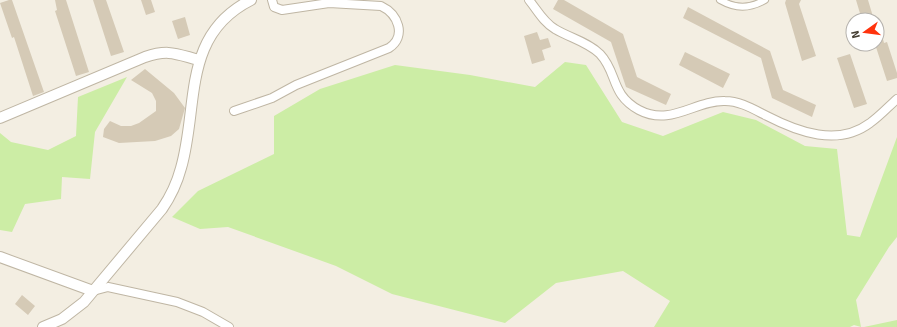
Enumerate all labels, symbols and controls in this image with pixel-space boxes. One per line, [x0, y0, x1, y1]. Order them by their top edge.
north arrow [845, 12, 885, 52]
text: N [849, 29, 863, 40]

